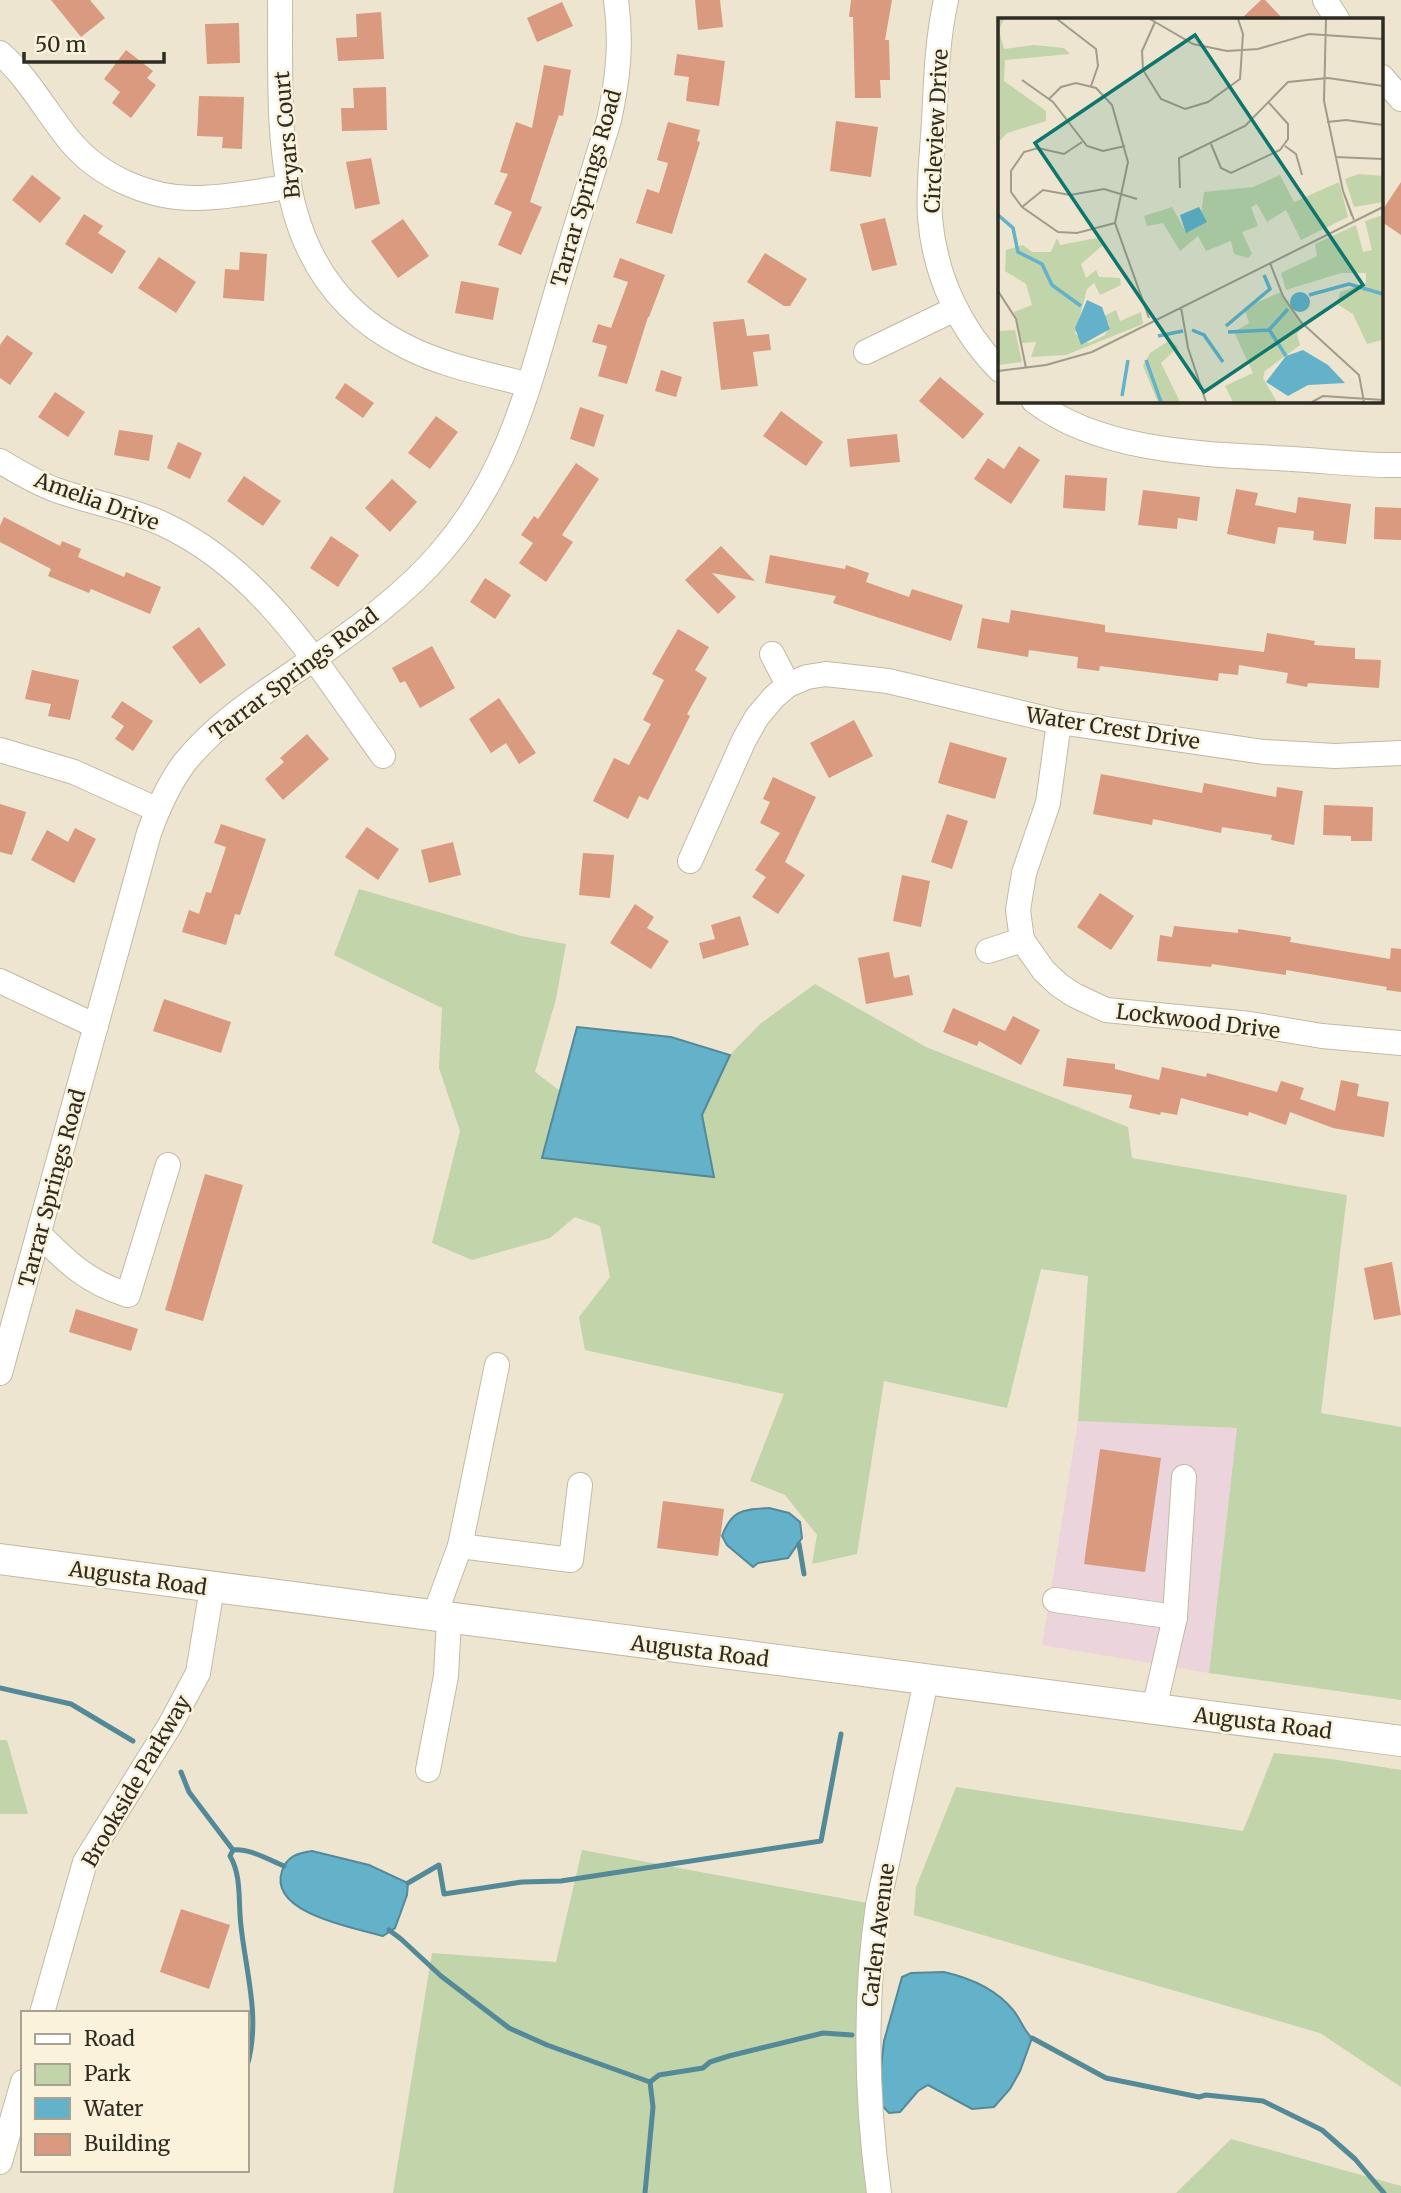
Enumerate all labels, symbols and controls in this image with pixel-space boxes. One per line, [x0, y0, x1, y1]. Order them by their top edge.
inset map [998, 18, 1384, 402]
scale bar [24, 21, 164, 65]
text: 50 m [35, 31, 86, 58]
street label: Circleview Drive [918, 48, 954, 214]
street label: Bryars Court [268, 70, 306, 200]
street label: Tarrar Springs Road [545, 86, 627, 290]
street label: Amelia Drive [30, 466, 163, 536]
street label: Tarrar Springs Road [204, 602, 384, 746]
street label: Water Crest Drive [1023, 701, 1202, 755]
street label: Lockwood Drive [1114, 998, 1282, 1044]
street label: Tarrar Springs Road [13, 1086, 92, 1290]
street label: Augusta Road [66, 1555, 209, 1601]
street label: Augusta Road [628, 1629, 771, 1673]
street label: Brookside Parkway [76, 1690, 197, 1872]
street label: Augusta Road [1191, 1701, 1334, 1745]
street label: Carlen Avenue [856, 1862, 900, 2008]
legend [21, 2011, 248, 2172]
text: Road [84, 2025, 135, 2052]
text: Park [84, 2060, 131, 2087]
text: Water [83, 2095, 143, 2122]
text: Building [84, 2130, 171, 2157]

